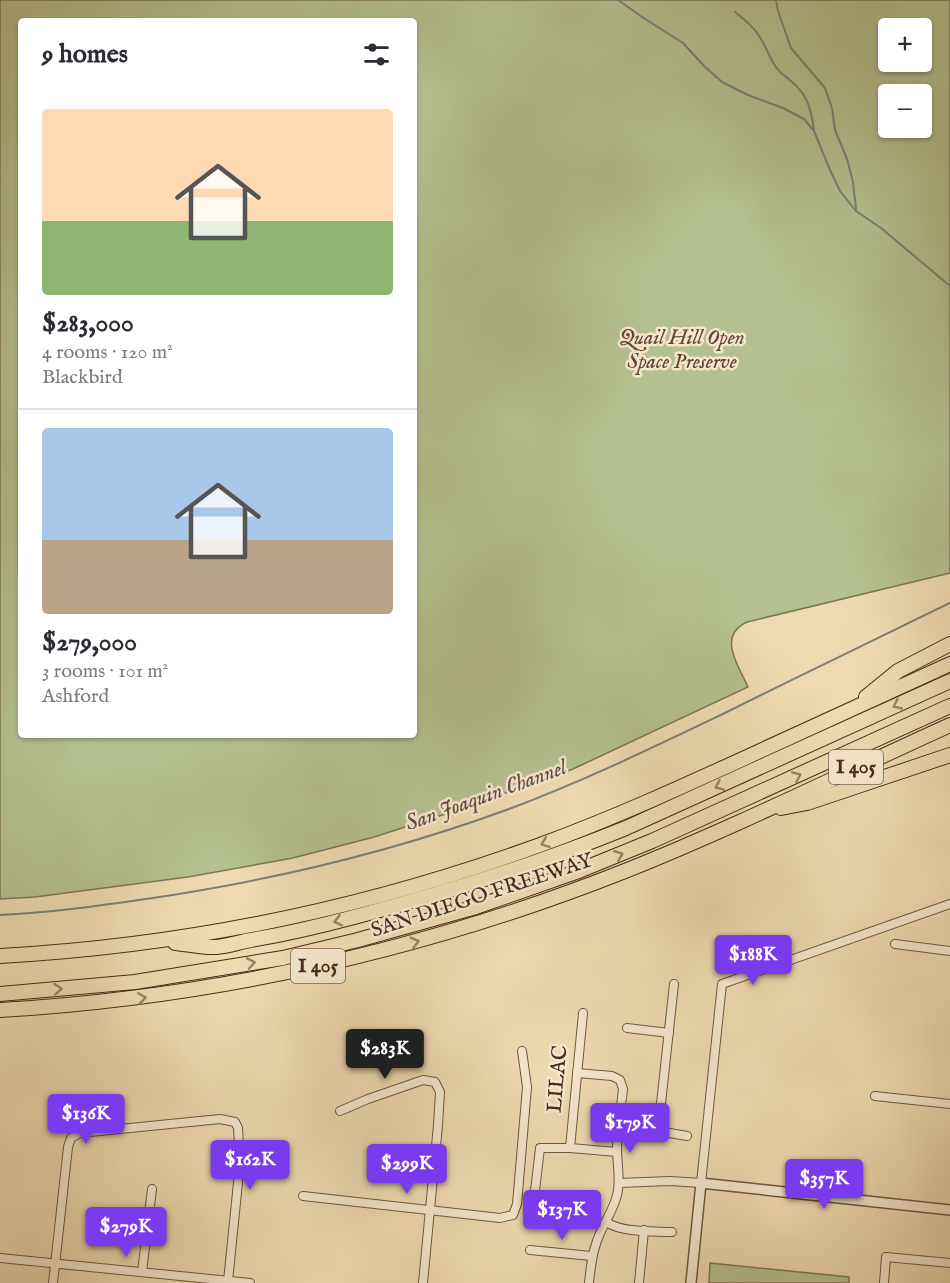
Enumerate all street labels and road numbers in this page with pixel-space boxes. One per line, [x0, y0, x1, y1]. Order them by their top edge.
road number: I 405 [829, 750, 883, 784]
street label: SAN DIEGO FREEWAY [368, 847, 598, 945]
road number: I 405 [291, 949, 345, 983]
street label: LILAC [542, 1044, 574, 1114]

